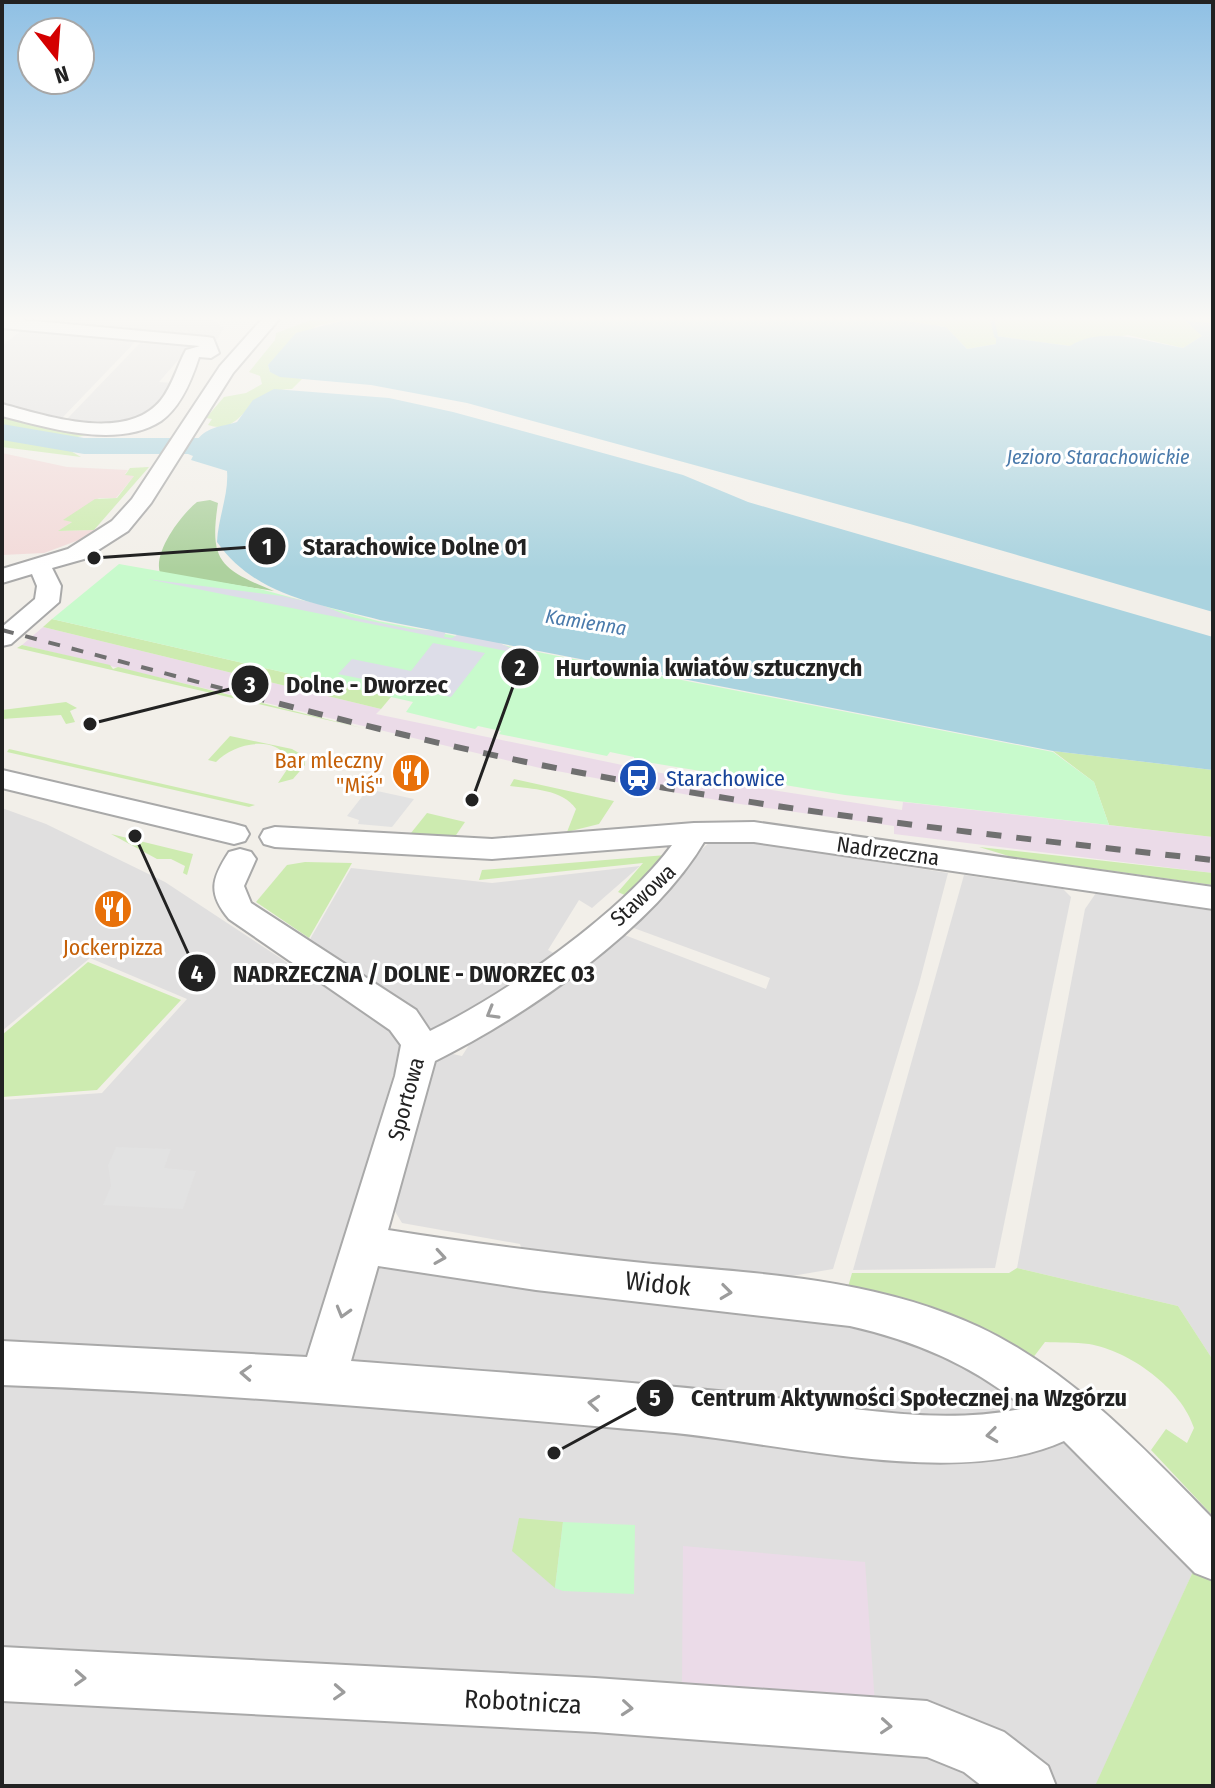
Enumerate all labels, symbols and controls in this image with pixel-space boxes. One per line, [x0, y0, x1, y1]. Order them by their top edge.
north arrow [16, 16, 96, 96]
text: N [51, 60, 72, 89]
water label: Jezioro Starachowickie [1005, 445, 1190, 469]
callout: Starachowice Dolne 01 [247, 522, 543, 570]
text: 1 [262, 533, 272, 561]
text: Starachowice Dolne 01 [303, 533, 527, 561]
water label: Kamienna [544, 604, 628, 640]
callout: Hurtownia kwiatów sztucznych [500, 643, 878, 691]
text: 2 [513, 654, 526, 682]
text: Hurtownia kwiatów sztucznych [556, 654, 862, 682]
callout: Dolne - Dworzec [230, 660, 464, 708]
text: 3 [243, 671, 256, 699]
text: Dolne - Dworzec [286, 671, 449, 699]
place label: Bar mleczny "Miś" [274, 747, 383, 799]
restaurant icon: Bar mleczny "Miś" [390, 752, 432, 794]
station icon: Starachowice [617, 757, 659, 799]
place label: Starachowice [666, 765, 785, 792]
street label: Nadrzeczna [835, 830, 941, 872]
street label: Stawowa [605, 858, 681, 932]
restaurant icon: Jockerpizza [92, 888, 134, 930]
place label: Jockerpizza [63, 934, 163, 961]
callout: NADRZECZNA / DOLNE - DWORZEC 03 [177, 949, 611, 997]
text: 4 [191, 960, 203, 988]
text: NADRZECZNA / DOLNE - DWORZEC 03 [233, 960, 595, 988]
one-way arrow [486, 1003, 501, 1019]
street label: Sportowa [382, 1054, 430, 1144]
one-way arrow [434, 1248, 447, 1265]
street label: Widok [624, 1265, 693, 1303]
one-way arrow [719, 1283, 733, 1300]
one-way arrow [336, 1305, 352, 1318]
one-way arrow [239, 1365, 252, 1382]
callout: Centrum Aktywności Społecznej na Wzgórzu [635, 1374, 1143, 1422]
text: 5 [649, 1384, 661, 1412]
text: Centrum Aktywności Społecznej na Wzgórzu [691, 1384, 1127, 1412]
one-way arrow [587, 1395, 600, 1412]
one-way arrow [985, 1426, 998, 1443]
one-way arrow [74, 1669, 87, 1686]
one-way arrow [333, 1683, 346, 1700]
street label: Robotnicza [463, 1683, 583, 1721]
one-way arrow [621, 1699, 634, 1716]
one-way arrow [880, 1717, 893, 1734]

